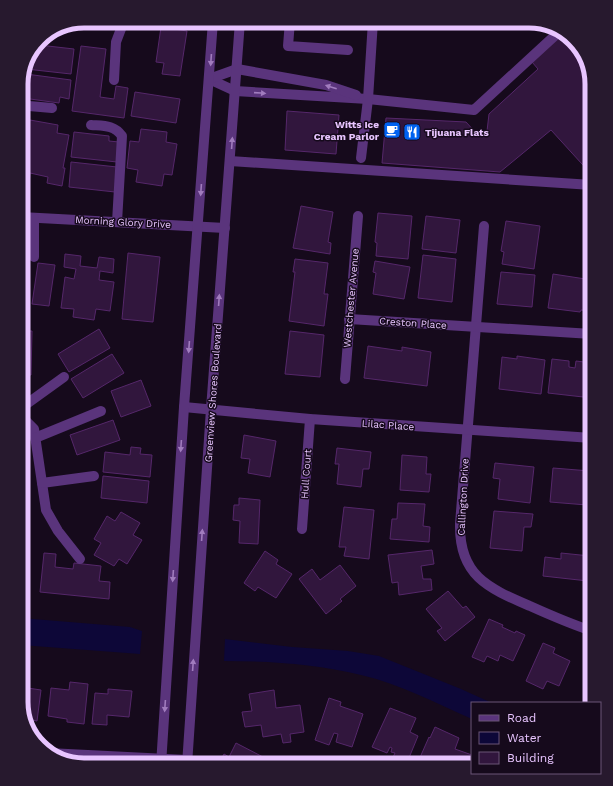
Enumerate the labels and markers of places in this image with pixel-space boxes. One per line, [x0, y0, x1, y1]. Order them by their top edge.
place label: Witts Ice Cream Parlor [314, 119, 380, 142]
cafe icon: Witts Ice Cream Parlor [382, 120, 402, 140]
restaurant icon: Tijuana Flats [402, 122, 422, 142]
place label: Tijuana Flats [425, 127, 489, 138]

